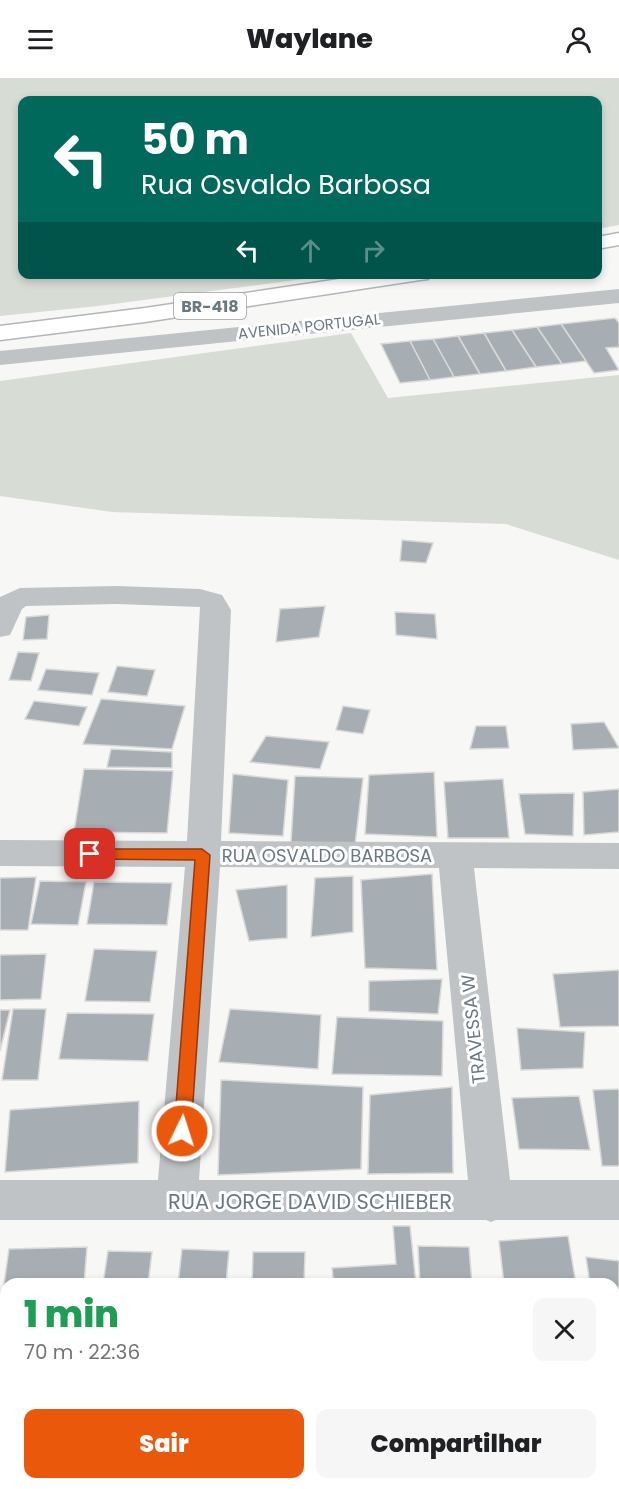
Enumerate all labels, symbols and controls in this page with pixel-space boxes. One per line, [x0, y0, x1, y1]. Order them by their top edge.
text: Waylane [246, 20, 373, 57]
icon: menu [24, 23, 57, 56]
icon: person [562, 23, 595, 56]
text: 50 m [141, 110, 249, 169]
icon: left [42, 120, 120, 198]
text: Rua Osvaldo Barbosa [141, 166, 431, 203]
icon: left [231, 234, 264, 267]
icon: ahead [294, 234, 327, 267]
icon: right [357, 234, 390, 267]
road number: BR-418 [174, 293, 246, 319]
street label: AVENIDA PORTUGAL [237, 308, 382, 344]
pin [64, 828, 115, 879]
icon: arrive [73, 837, 106, 870]
street label: RUA OSVALDO BARBOSA [222, 843, 432, 868]
street label: TRAVESSA W [455, 973, 491, 1085]
position arrow [150, 1099, 214, 1163]
street label: RUA JORGE DAVID SCHIEBER [168, 1187, 452, 1216]
text: 1 min [24, 1289, 119, 1340]
button: close [533, 1298, 596, 1361]
text: 70 m · 22:36 [24, 1338, 140, 1366]
button: Sair [24, 1409, 304, 1478]
button: Compartilhar [316, 1409, 596, 1478]

